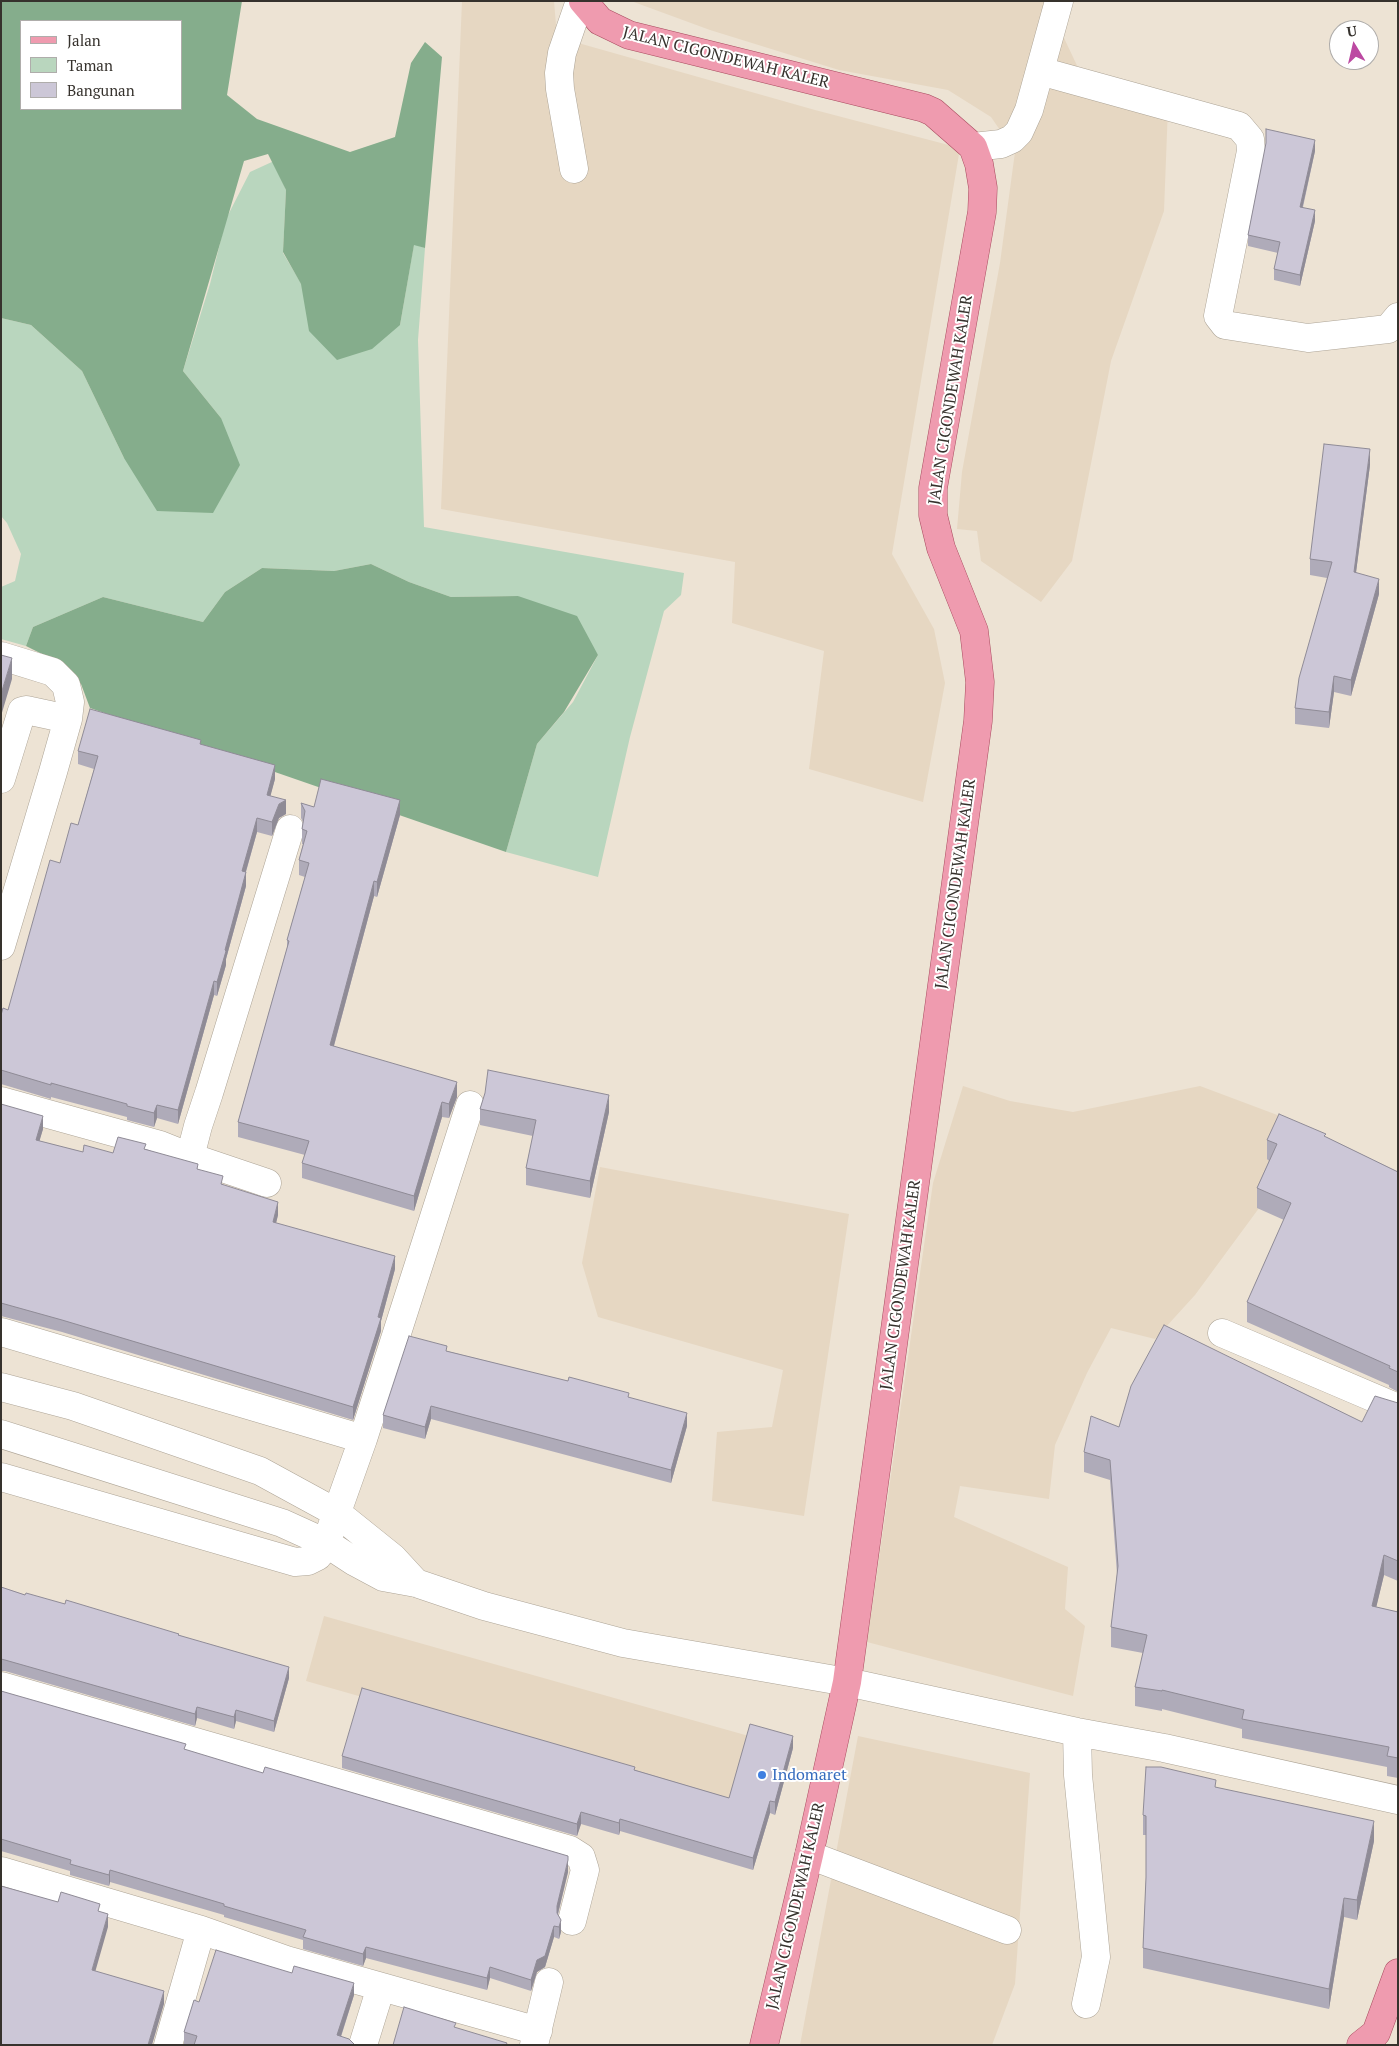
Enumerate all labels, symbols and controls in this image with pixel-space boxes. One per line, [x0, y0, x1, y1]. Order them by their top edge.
legend [20, 20, 182, 110]
north arrow [1329, 20, 1379, 70]
text: U [1345, 21, 1358, 41]
street label: JALAN CIGONDEWAH KALER [621, 23, 831, 93]
text: Jalan [67, 30, 101, 50]
text: Taman [67, 55, 113, 75]
text: Bangunan [67, 80, 135, 100]
street label: JALAN CIGONDEWAH KALER [925, 294, 977, 506]
street label: JALAN CIGONDEWAH KALER [932, 778, 980, 990]
street label: JALAN CIGONDEWAH KALER [877, 1179, 925, 1391]
place label: Indomaret [772, 1765, 847, 1785]
marker: Indomaret [756, 1769, 768, 1781]
street label: JALAN CIGONDEWAH KALER [763, 1801, 829, 2011]

